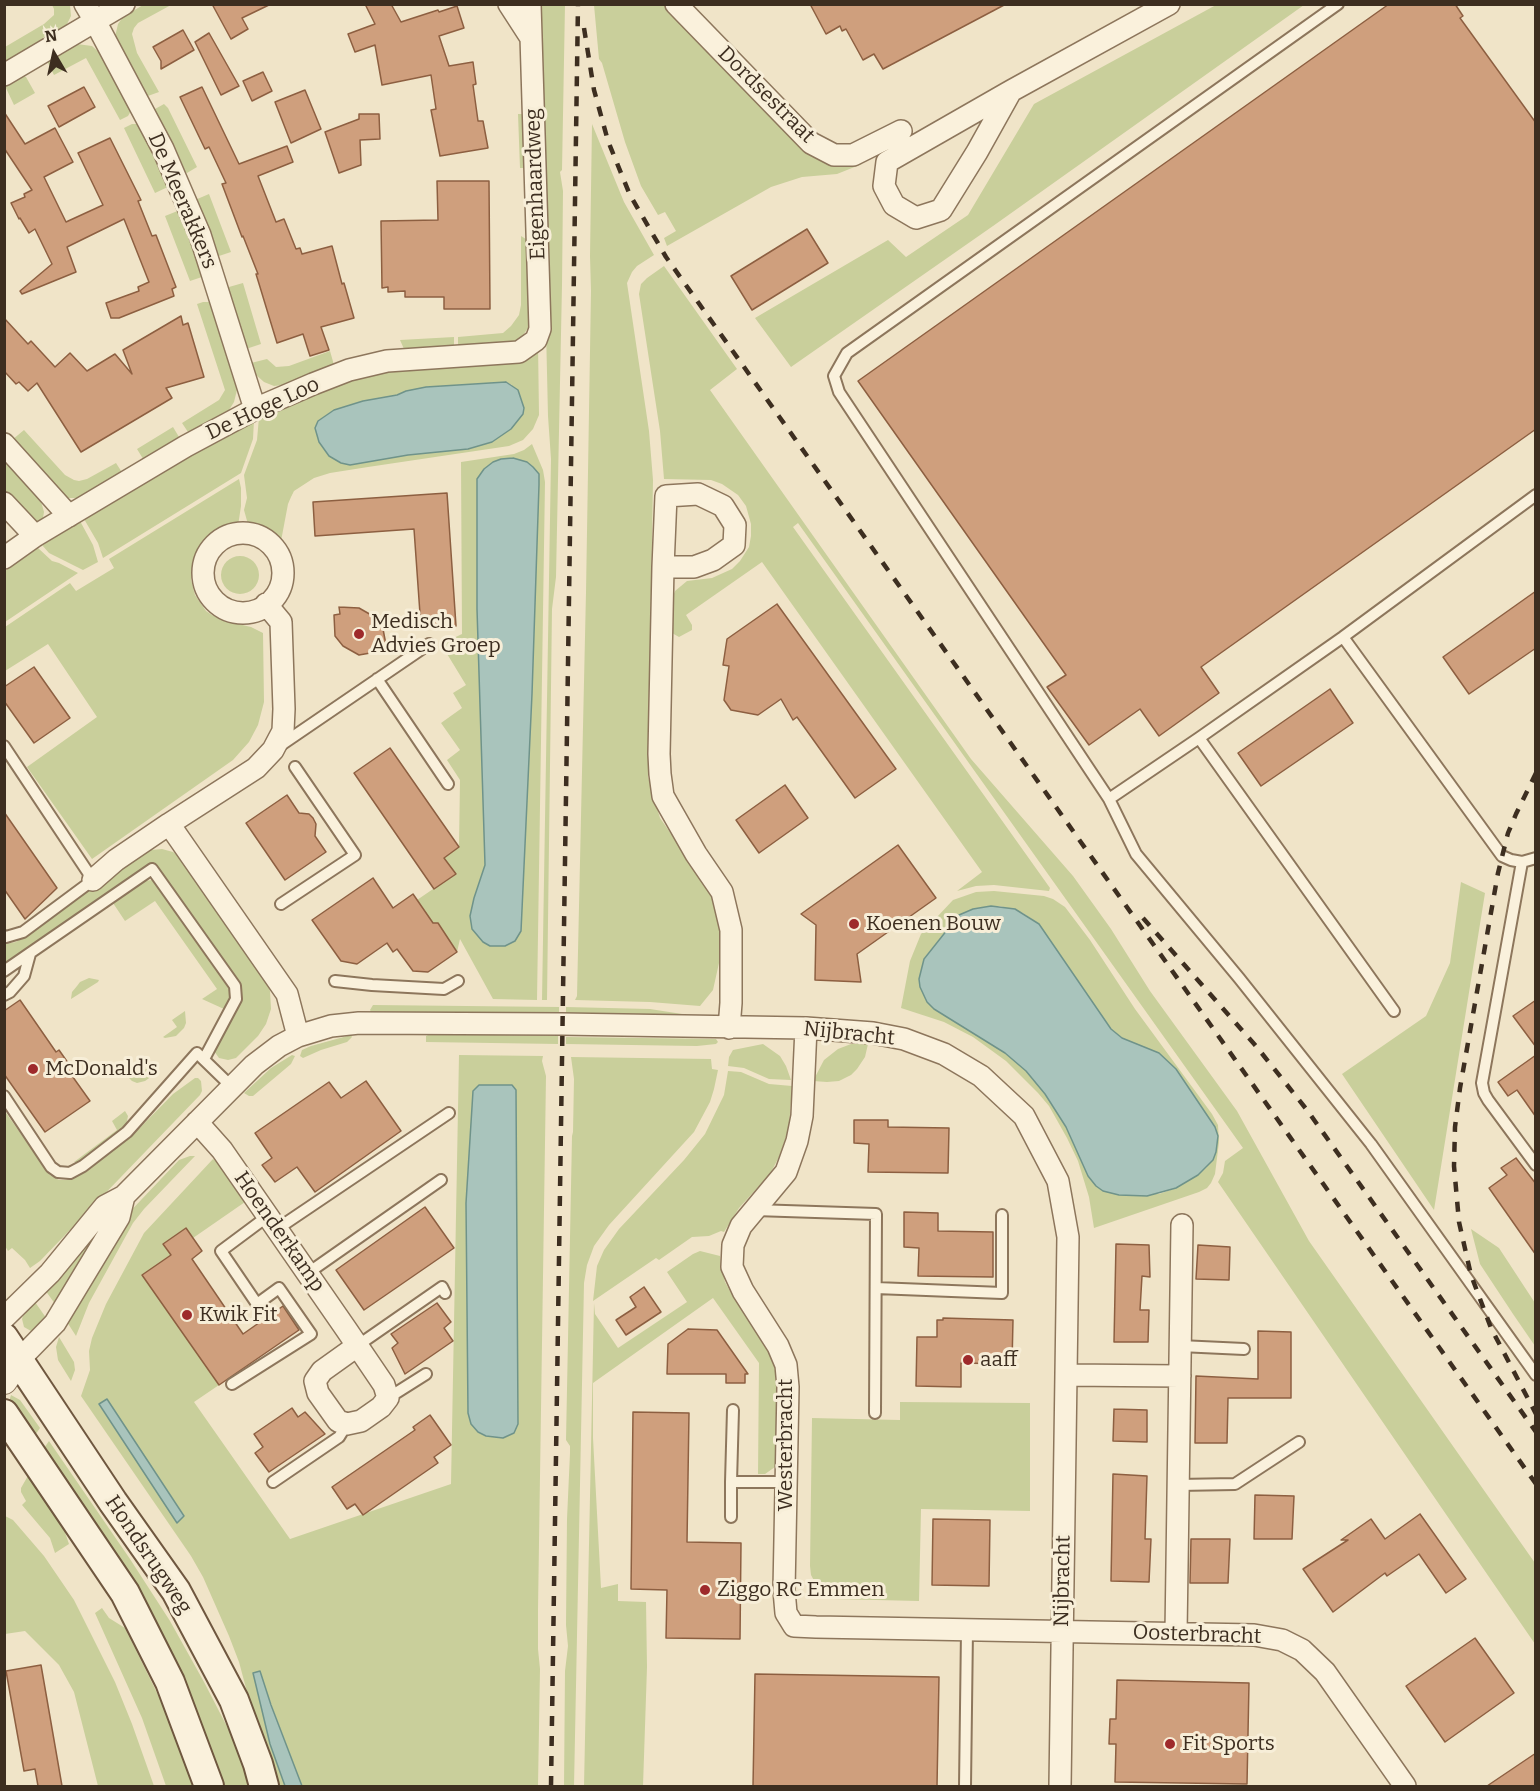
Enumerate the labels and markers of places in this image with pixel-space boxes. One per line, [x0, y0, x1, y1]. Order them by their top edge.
place label: Medisch Advies Groep [371, 609, 501, 659]
marker: Medisch Advies Groep [352, 627, 366, 641]
place label: Koenen Bouw [866, 911, 1001, 937]
marker: Koenen Bouw [847, 917, 861, 931]
place label: McDonald's [45, 1056, 158, 1082]
marker: McDonald's [26, 1062, 40, 1076]
place label: Kwik Fit [199, 1302, 278, 1328]
marker: Kwik Fit [180, 1308, 194, 1322]
place label: aaff [980, 1347, 1017, 1373]
marker: aaff [961, 1353, 975, 1367]
place label: Ziggo RC Emmen [717, 1577, 885, 1603]
marker: Ziggo RC Emmen [698, 1583, 712, 1597]
place label: Fit Sports [1182, 1731, 1275, 1757]
marker: Fit Sports [1163, 1737, 1177, 1751]

